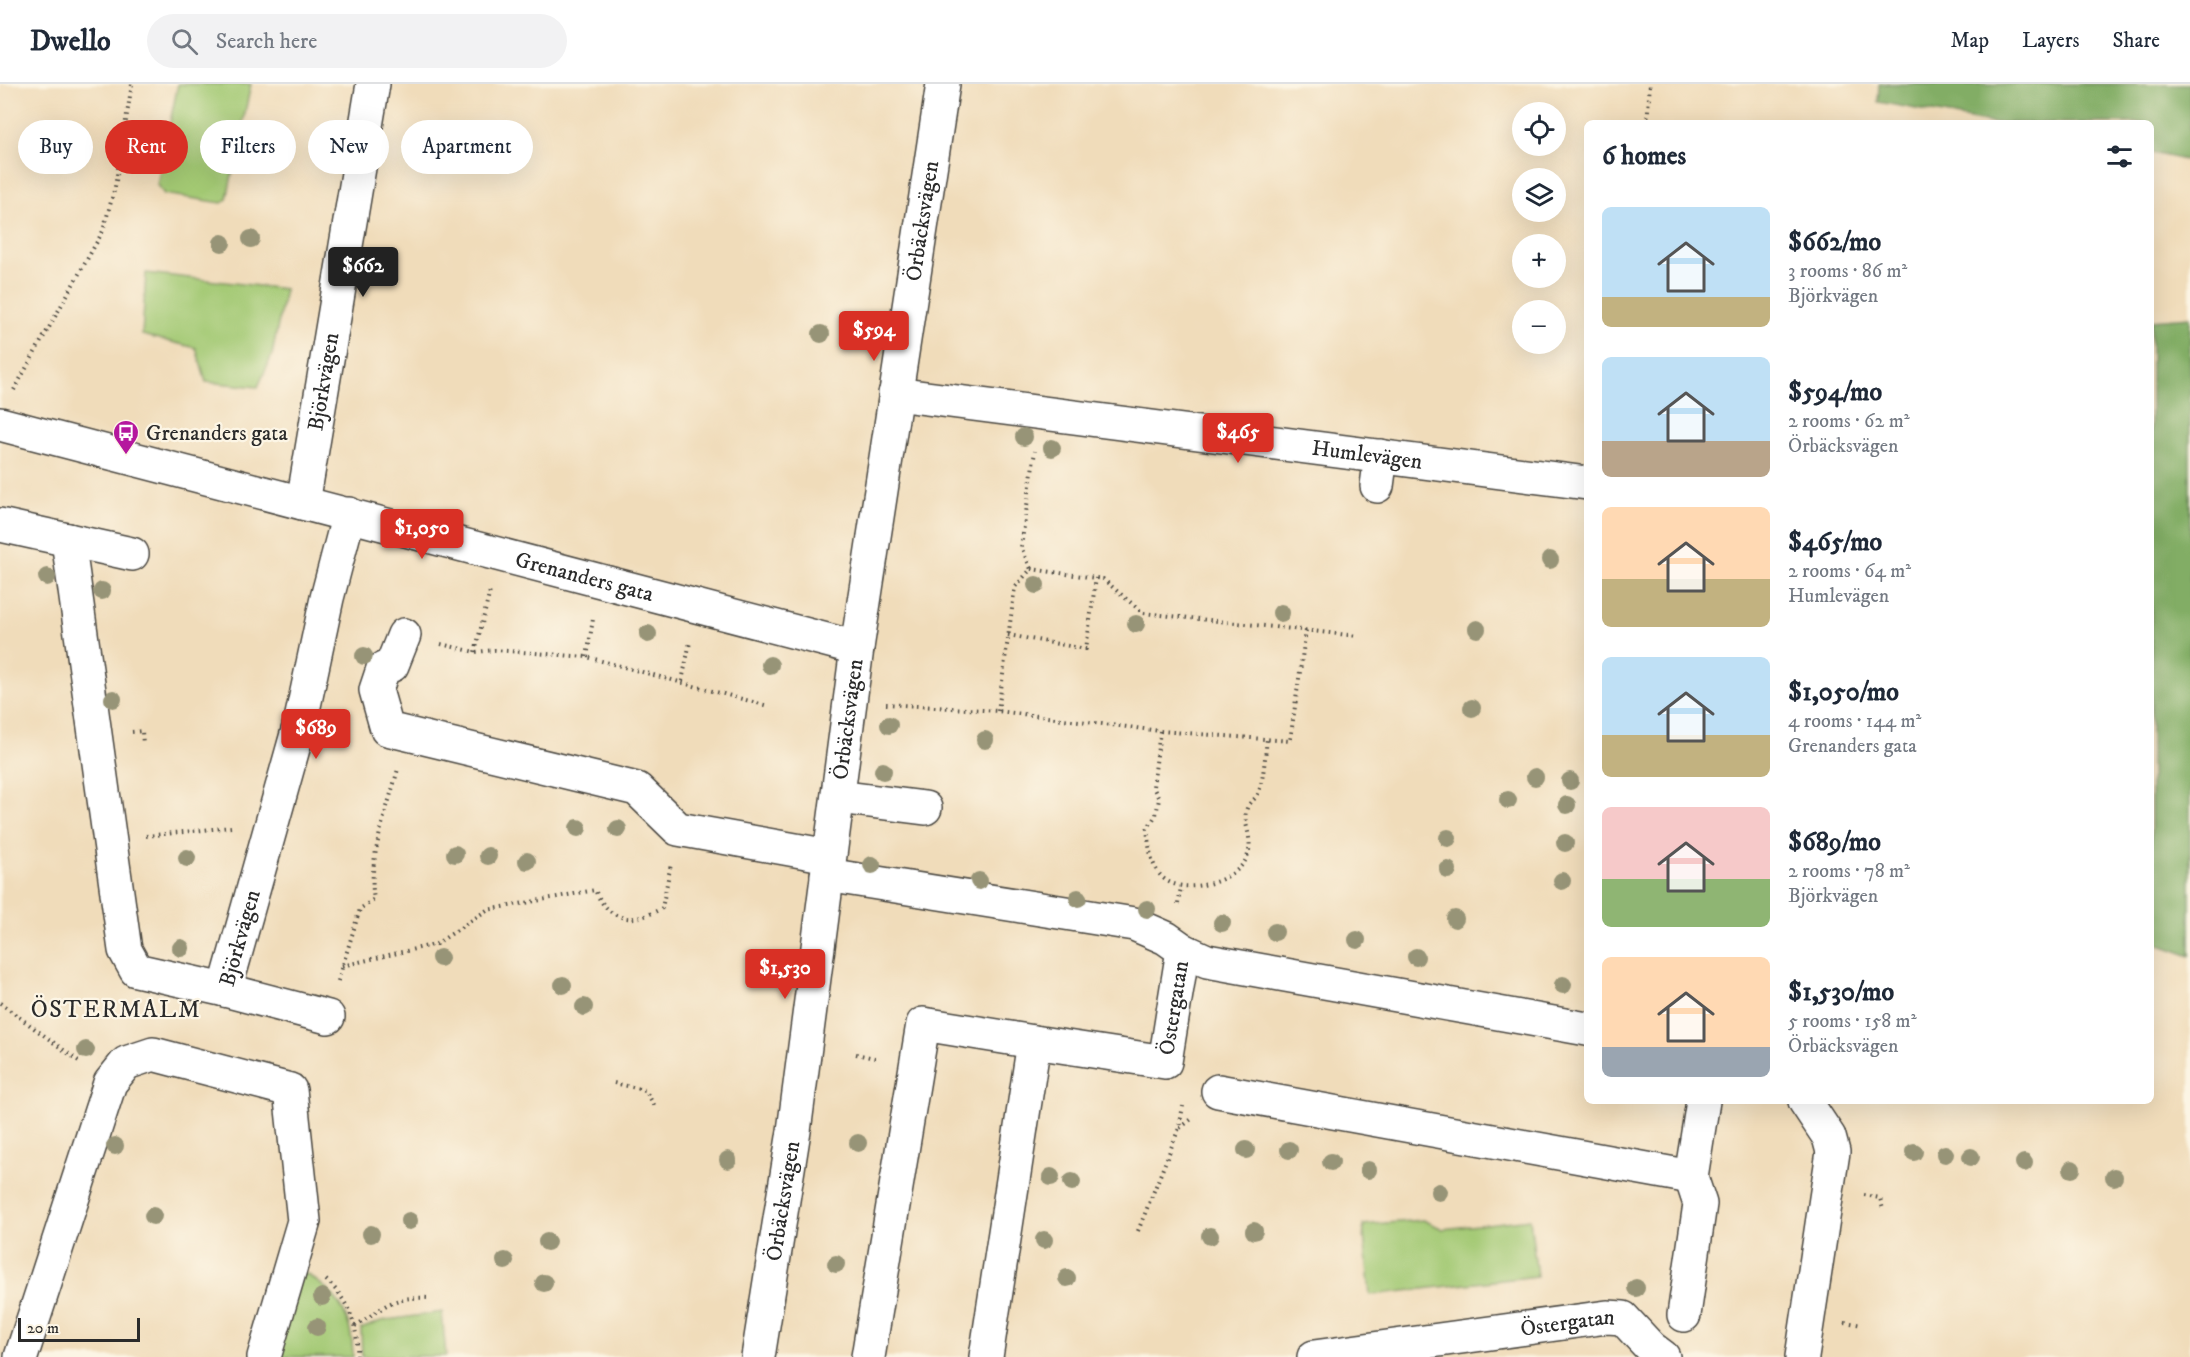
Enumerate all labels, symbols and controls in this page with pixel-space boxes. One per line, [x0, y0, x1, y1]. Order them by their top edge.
search box [147, 14, 567, 68]
text: Dwello [30, 24, 111, 59]
icon: search [168, 25, 201, 58]
text: Search here [216, 28, 317, 55]
text: Map [1950, 28, 1989, 54]
text: Layers [2022, 28, 2080, 54]
text: Share [2113, 28, 2160, 54]
map controls [1512, 102, 1566, 354]
button: locate [1512, 102, 1566, 156]
chip: Buy [18, 120, 93, 174]
chip: Rent [105, 120, 188, 174]
chip: Filters [200, 120, 296, 174]
chip: New [308, 120, 389, 174]
chip: Apartment [401, 120, 533, 174]
text: 6 homes [1602, 140, 1686, 173]
icon: filters [2103, 140, 2136, 173]
street label: Örbäcksvägen [900, 158, 945, 283]
button: layers [1512, 168, 1566, 222]
text: $662/mo [1788, 226, 1881, 259]
icon: home [1650, 231, 1722, 303]
button: + [1512, 234, 1566, 288]
pin: $662 [327, 247, 399, 298]
text: $662 [342, 254, 384, 279]
text: 3 rooms · 86 m² [1788, 259, 1907, 284]
text: Björkvägen [1788, 284, 1878, 309]
button: − [1512, 300, 1566, 354]
pin: $594 [838, 311, 910, 362]
text: $594 [853, 318, 895, 343]
street label: Björkvägen [302, 330, 345, 433]
text: $594/mo [1788, 376, 1882, 409]
icon: home [1650, 381, 1722, 453]
text: 2 rooms · 62 m² [1788, 409, 1910, 434]
pin: $465 [1202, 413, 1274, 464]
bus stop icon: Grenanders gata [111, 418, 141, 456]
place label: Grenanders gata [146, 420, 288, 447]
text: $465 [1217, 420, 1259, 445]
street label: Humlevägen [1310, 434, 1425, 475]
text: Örbäcksvägen [1788, 434, 1898, 459]
pin: $1,050 [373, 509, 471, 560]
text: $1,050 [394, 516, 450, 541]
text: $465/mo [1788, 526, 1882, 559]
icon: home [1650, 531, 1722, 603]
street label: Grenanders gata [512, 546, 657, 608]
text: 2 rooms · 64 m² [1788, 559, 1911, 584]
text: Humlevägen [1788, 584, 1889, 609]
street label: Örbäcksvägen [826, 657, 869, 781]
text: $1,050/mo [1788, 676, 1899, 709]
icon: home [1650, 681, 1722, 753]
pin: $689 [280, 709, 352, 760]
text: 4 rooms · 144 m² [1788, 709, 1921, 734]
text: $689 [295, 716, 337, 741]
text: Grenanders gata [1788, 734, 1917, 759]
text: $689/mo [1788, 826, 1881, 859]
icon: home [1650, 831, 1722, 903]
text: 2 rooms · 78 m² [1788, 859, 1910, 884]
text: Björkvägen [1788, 884, 1878, 909]
street label: Björkvägen [213, 886, 266, 989]
pin: $1,530 [736, 949, 834, 1000]
text: $1,530 [759, 956, 811, 981]
street label: Östergatan [1153, 958, 1195, 1057]
text: $1,530/mo [1788, 976, 1894, 1009]
icon: home [1650, 981, 1722, 1053]
district label: ÖSTERMALM [31, 995, 201, 1025]
text: 5 rooms · 158 m² [1788, 1009, 1917, 1034]
text: Örbäcksvägen [1788, 1034, 1898, 1059]
street label: Örbäcksvägen [760, 1138, 806, 1263]
street label: Östergatan [1519, 1303, 1616, 1342]
scale bar [18, 1315, 140, 1342]
text: 20 m [27, 1318, 59, 1338]

